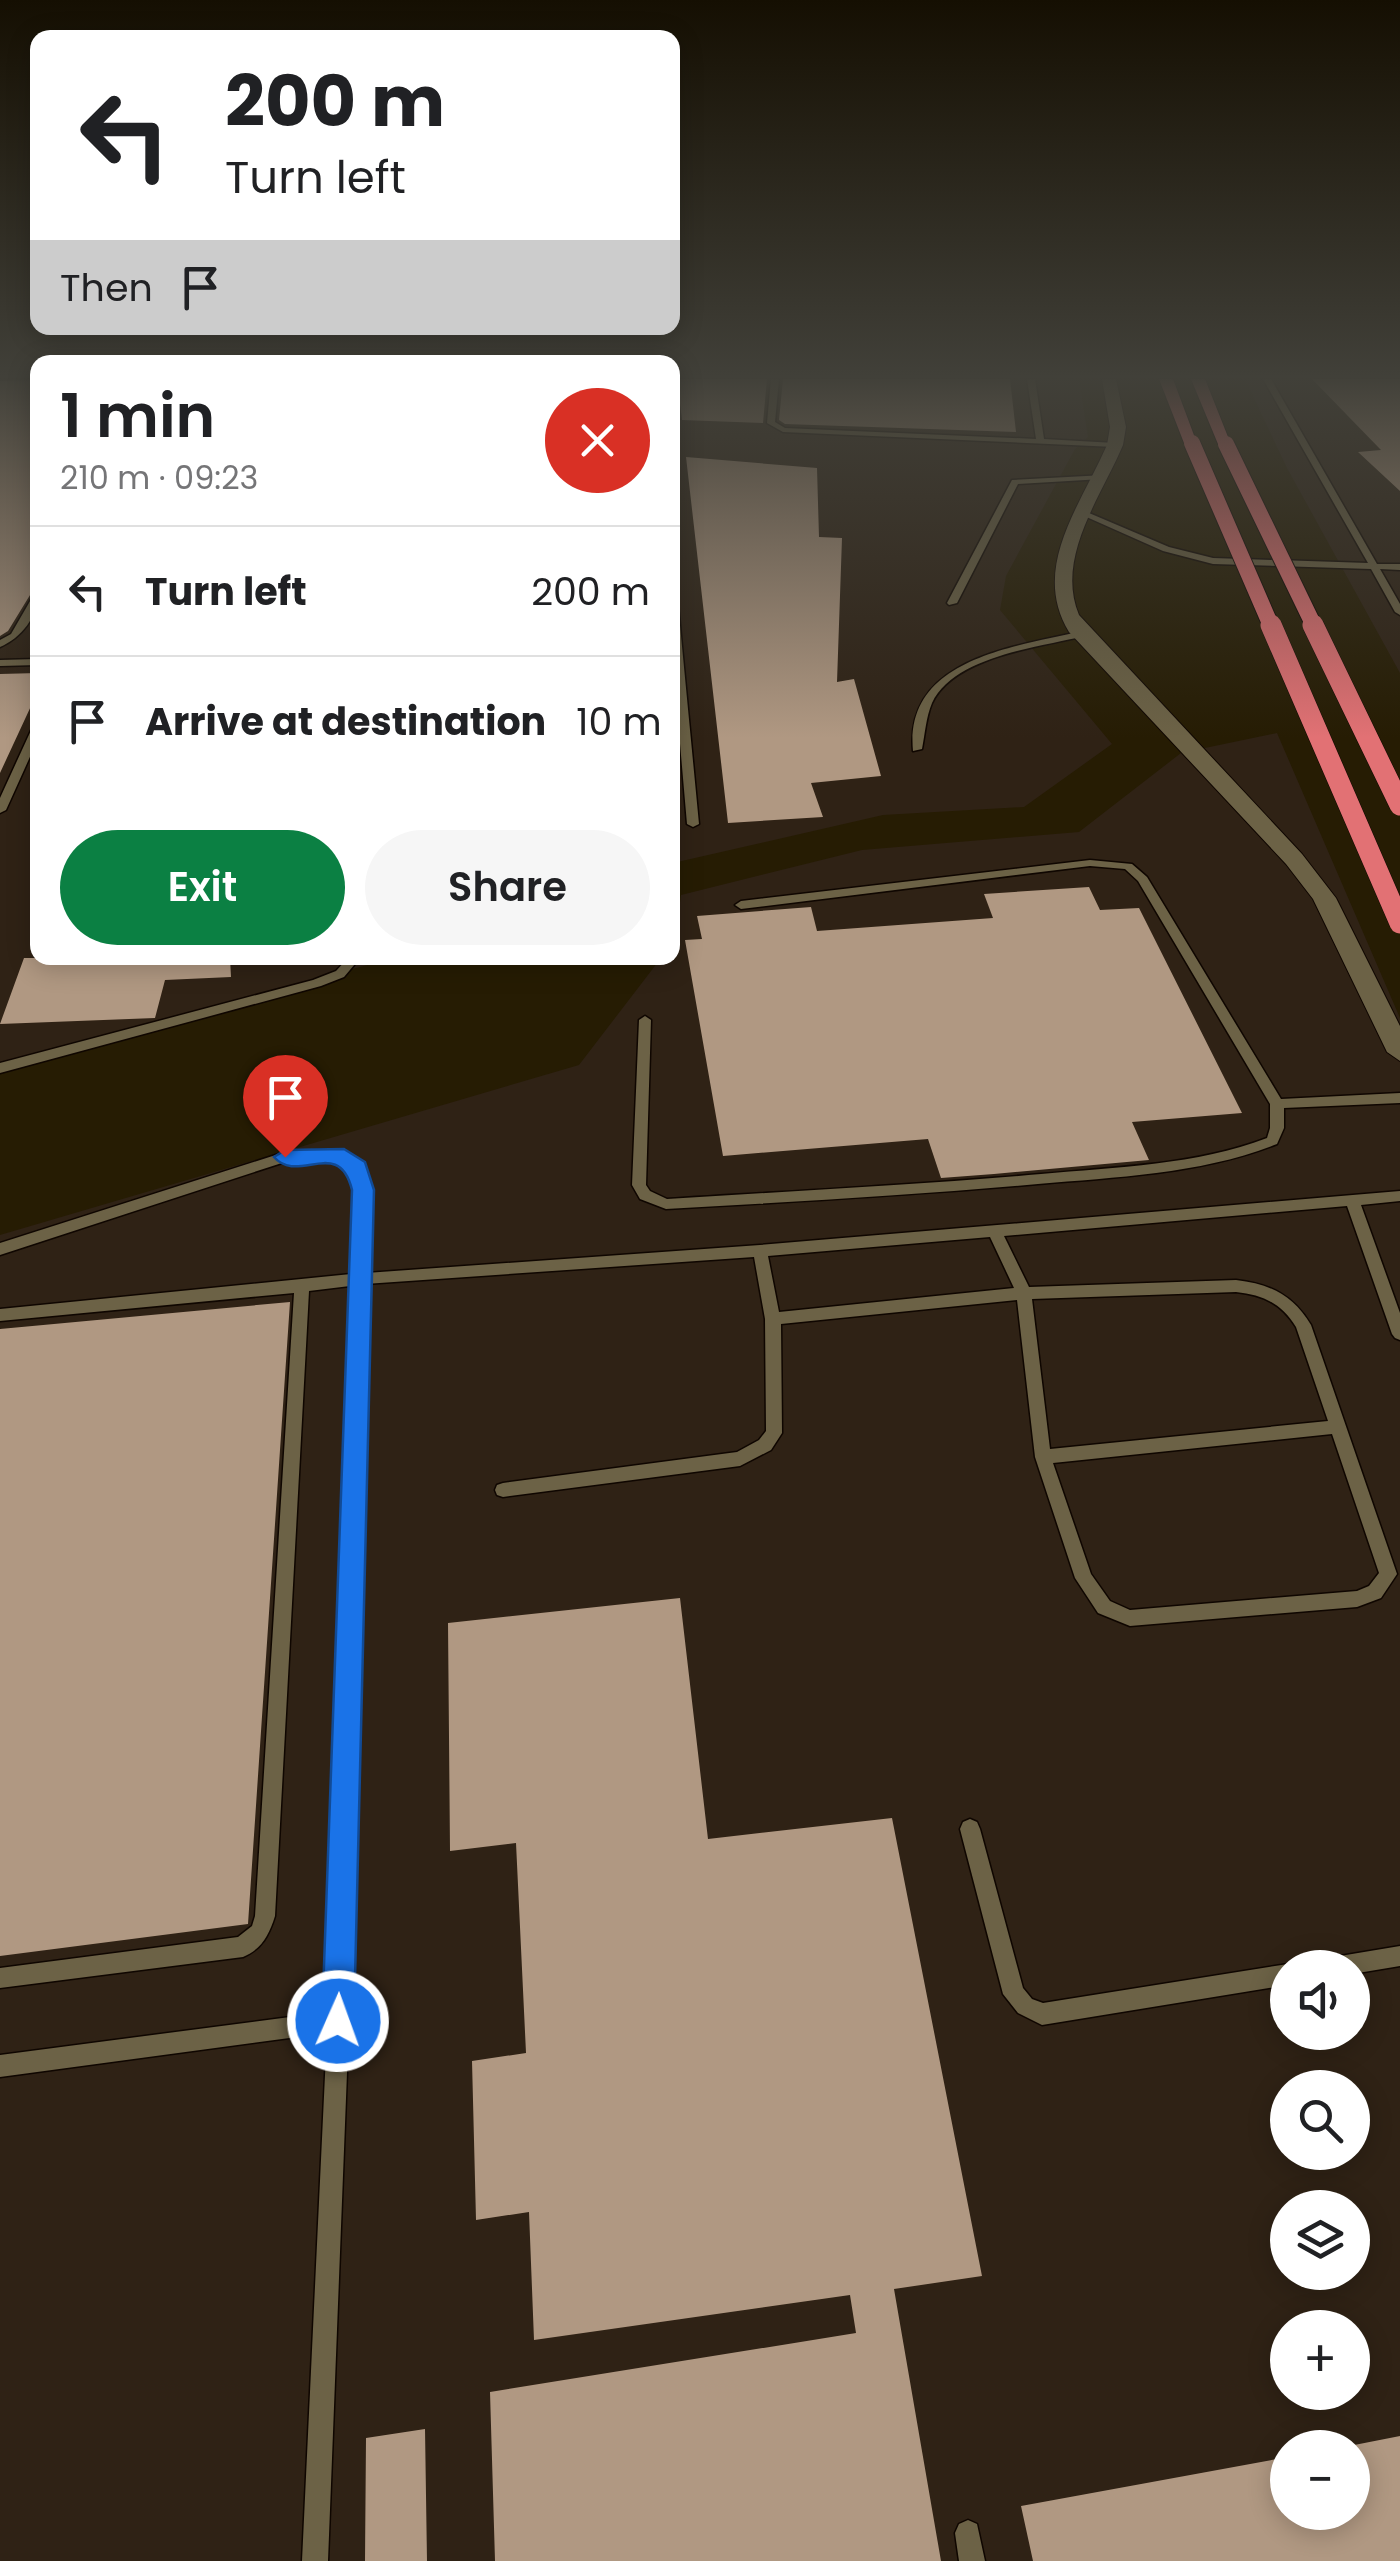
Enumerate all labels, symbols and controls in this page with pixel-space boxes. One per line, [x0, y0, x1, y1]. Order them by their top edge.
text: 200 m [225, 52, 445, 151]
icon: left [60, 70, 190, 200]
text: Turn left [225, 146, 406, 209]
icon: arrive [173, 260, 228, 315]
text: Then [60, 261, 153, 314]
text: 1 min [60, 374, 215, 458]
button: close [545, 388, 650, 493]
text: 210 m · 09:23 [60, 455, 258, 500]
icon: left [60, 564, 115, 619]
text: Turn left [145, 565, 307, 618]
text: 200 m [531, 565, 650, 618]
icon: arrive [60, 694, 115, 749]
text: Arrive at destination [145, 695, 546, 748]
text: 10 m [576, 695, 662, 748]
button: Exit [60, 830, 345, 945]
button: Share [365, 830, 650, 945]
pin [243, 1055, 328, 1158]
icon: arrive [258, 1070, 313, 1125]
map controls [1270, 1950, 1370, 2530]
button: sound [1270, 1950, 1370, 2050]
position arrow [286, 1969, 390, 2073]
button: search [1270, 2070, 1370, 2170]
button: layers [1270, 2190, 1370, 2290]
button: + [1270, 2310, 1370, 2410]
button: − [1270, 2430, 1370, 2530]

